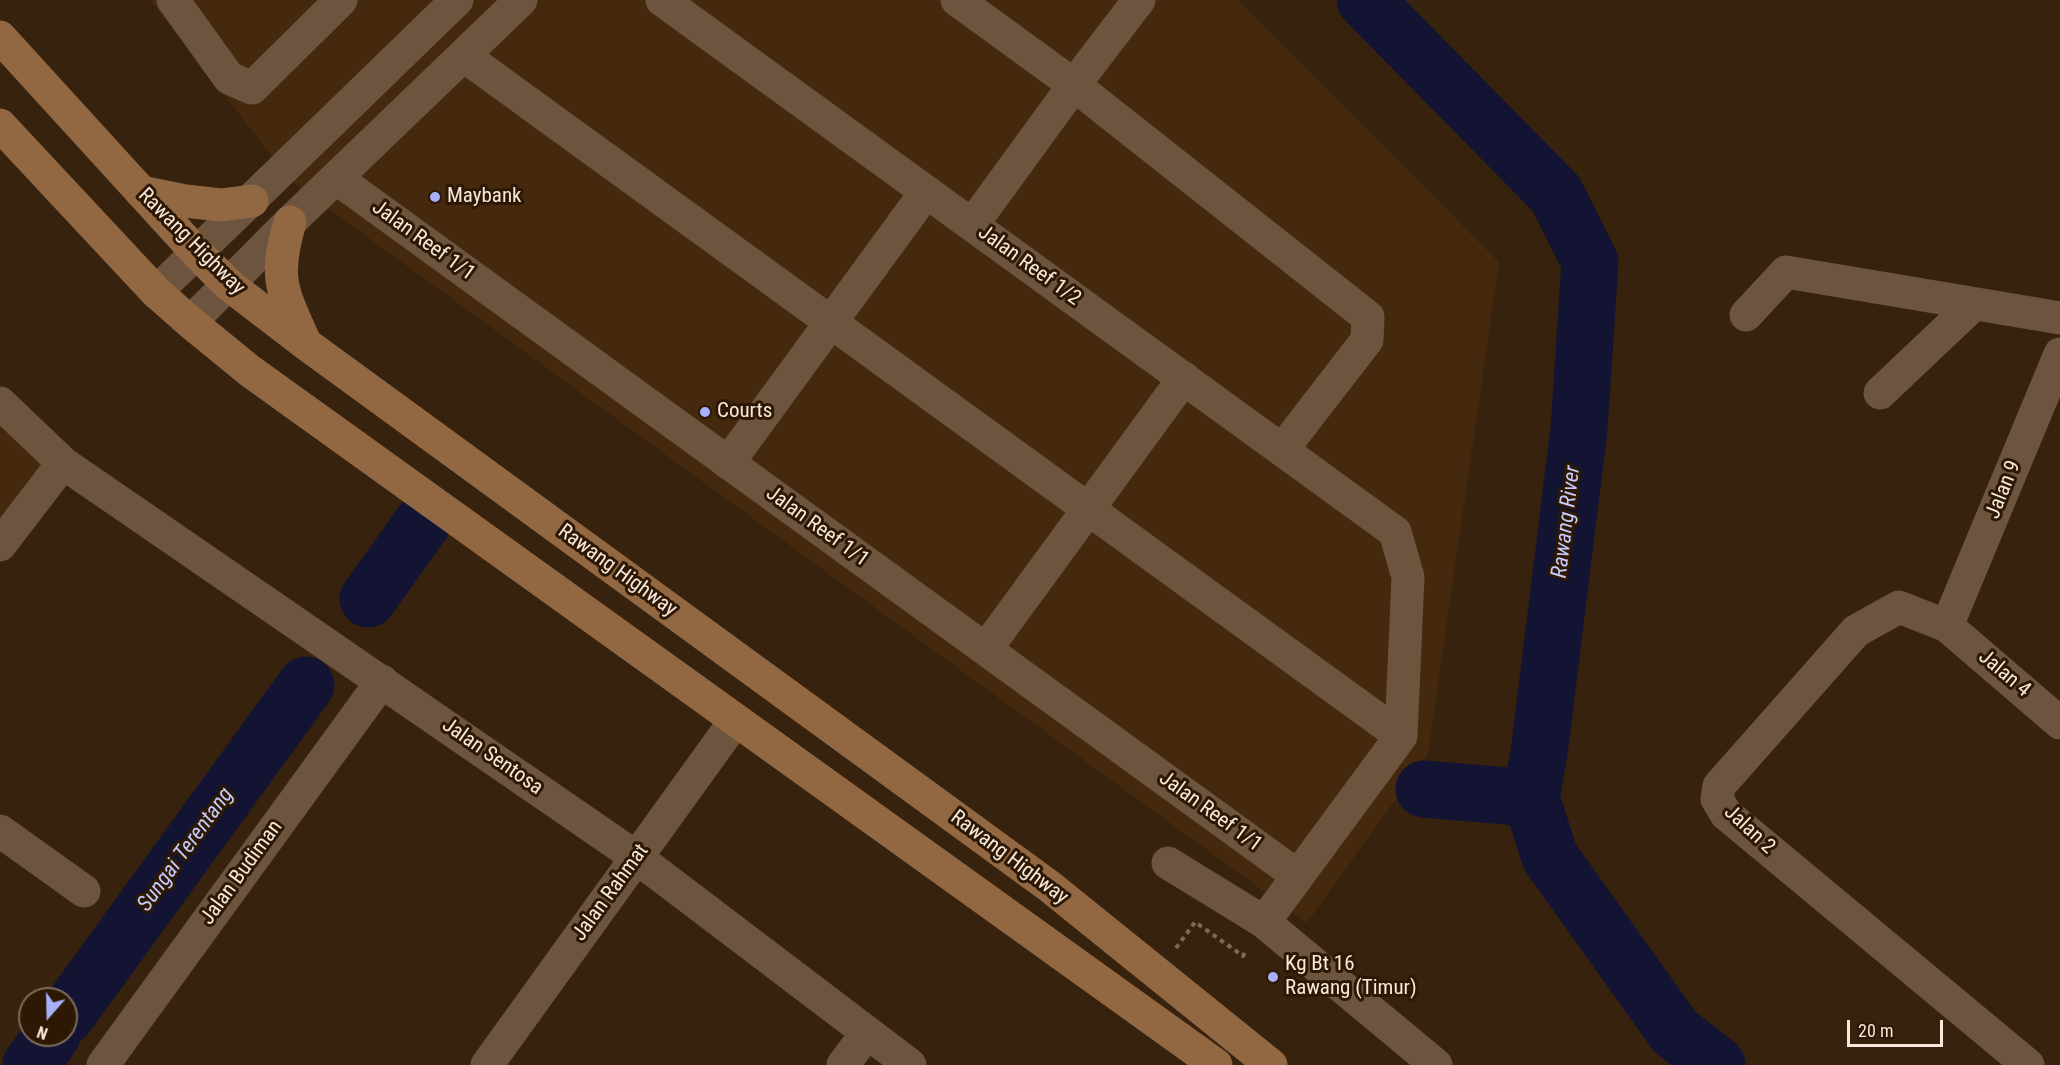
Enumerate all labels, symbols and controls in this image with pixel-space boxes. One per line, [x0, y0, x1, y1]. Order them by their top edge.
street label: Rawang Highway [132, 183, 250, 301]
place label: Maybank [447, 184, 522, 210]
marker: Maybank [428, 190, 442, 204]
street label: Jalan Reef 1/1 [367, 195, 479, 287]
street label: Jalan Reef 1/2 [973, 220, 1085, 312]
place label: Courts [717, 399, 772, 425]
marker: Courts [698, 405, 712, 419]
street label: Jalan 9 [1981, 457, 2027, 523]
water label: Rawang River [1547, 464, 1587, 580]
street label: Jalan Reef 1/1 [761, 481, 873, 573]
street label: Rawang Highway [553, 519, 681, 623]
street label: Jalan 4 [1973, 645, 2035, 703]
street label: Jalan Sentosa [437, 713, 547, 801]
street label: Jalan Reef 1/1 [1154, 766, 1266, 858]
water label: Sungai Terentang [132, 783, 240, 917]
street label: Jalan 2 [1718, 800, 1780, 860]
street label: Rawang Highway [945, 806, 1073, 910]
street label: Jalan Budiman [196, 816, 288, 930]
street label: Jalan Rahmat [567, 840, 655, 946]
place label: Kg Bt 16 Rawang (Timur) [1285, 952, 1417, 1002]
marker: Kg Bt 16 Rawang (Timur) [1266, 970, 1280, 984]
north arrow [18, 987, 78, 1047]
scale bar [1850, 1008, 1946, 1046]
text: 20 m [1858, 1020, 1893, 1041]
text: N [35, 1022, 50, 1043]

